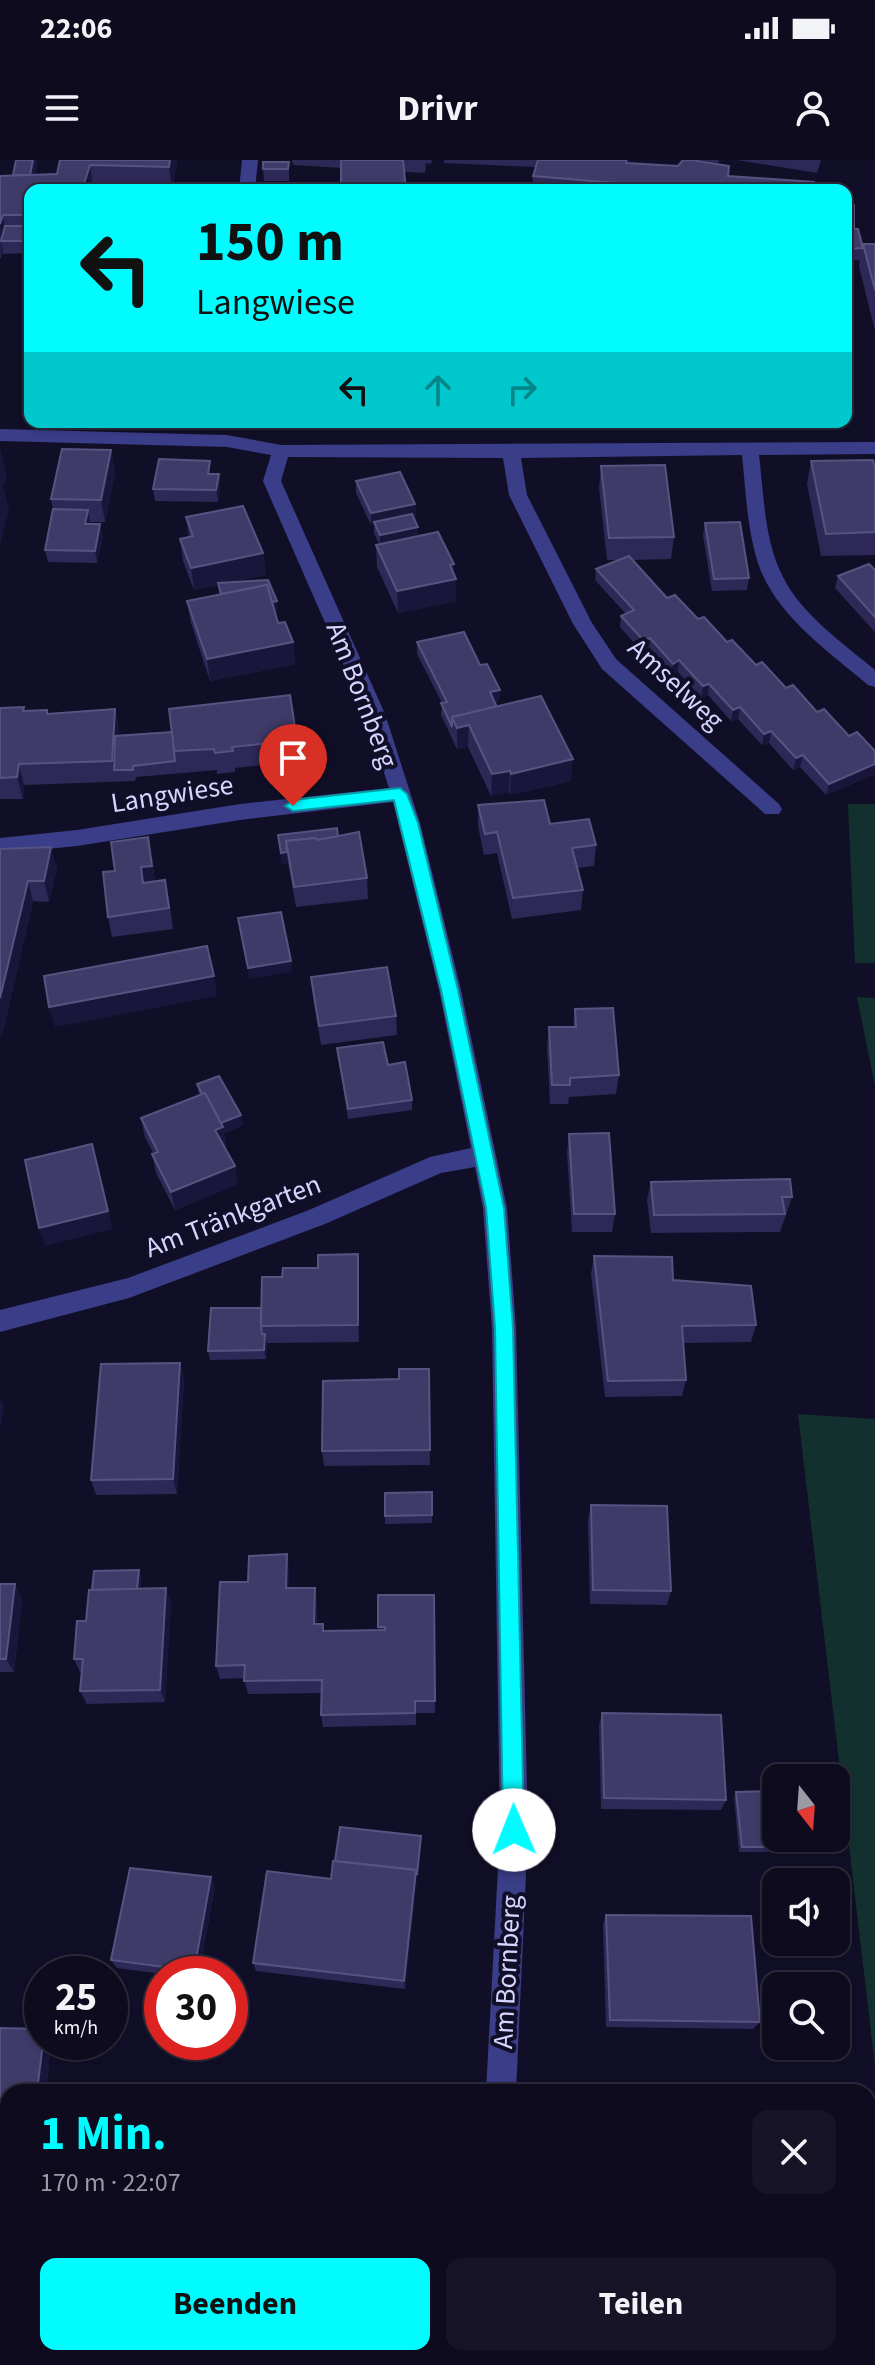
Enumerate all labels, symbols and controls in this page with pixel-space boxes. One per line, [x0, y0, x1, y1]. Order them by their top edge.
text: 22:06 [40, 7, 112, 50]
text: Drivr [397, 83, 478, 134]
icon: menu [40, 86, 84, 130]
icon: person [791, 86, 835, 130]
text: 150 m [196, 203, 344, 282]
icon: left [64, 216, 168, 320]
text: Langwiese [196, 277, 355, 328]
icon: left [332, 368, 376, 412]
icon: ahead [416, 368, 460, 412]
icon: right [500, 368, 544, 412]
street label: Am Bornberg [316, 616, 408, 774]
street label: Amselweg [619, 629, 733, 739]
pin [259, 724, 327, 806]
icon: arrive [271, 736, 315, 780]
street label: Langwiese [108, 765, 236, 823]
street label: Am Tränkgarten [139, 1164, 327, 1268]
north arrow [762, 1764, 850, 1852]
map controls [762, 1764, 850, 2060]
position arrow [472, 1788, 556, 1872]
button: sound [762, 1868, 850, 1956]
street label: Am Bornberg [483, 1894, 531, 2050]
speed limit sign: 30 [144, 1956, 248, 2060]
text: 25 [55, 1969, 97, 2026]
button: search [762, 1972, 850, 2060]
text: km/h [54, 2014, 98, 2042]
text: 1 Min. [40, 2100, 167, 2168]
button: close [752, 2110, 836, 2194]
text: 170 m · 22:07 [40, 2164, 181, 2201]
button: Beenden [40, 2258, 430, 2350]
button: Teilen [446, 2258, 836, 2350]

